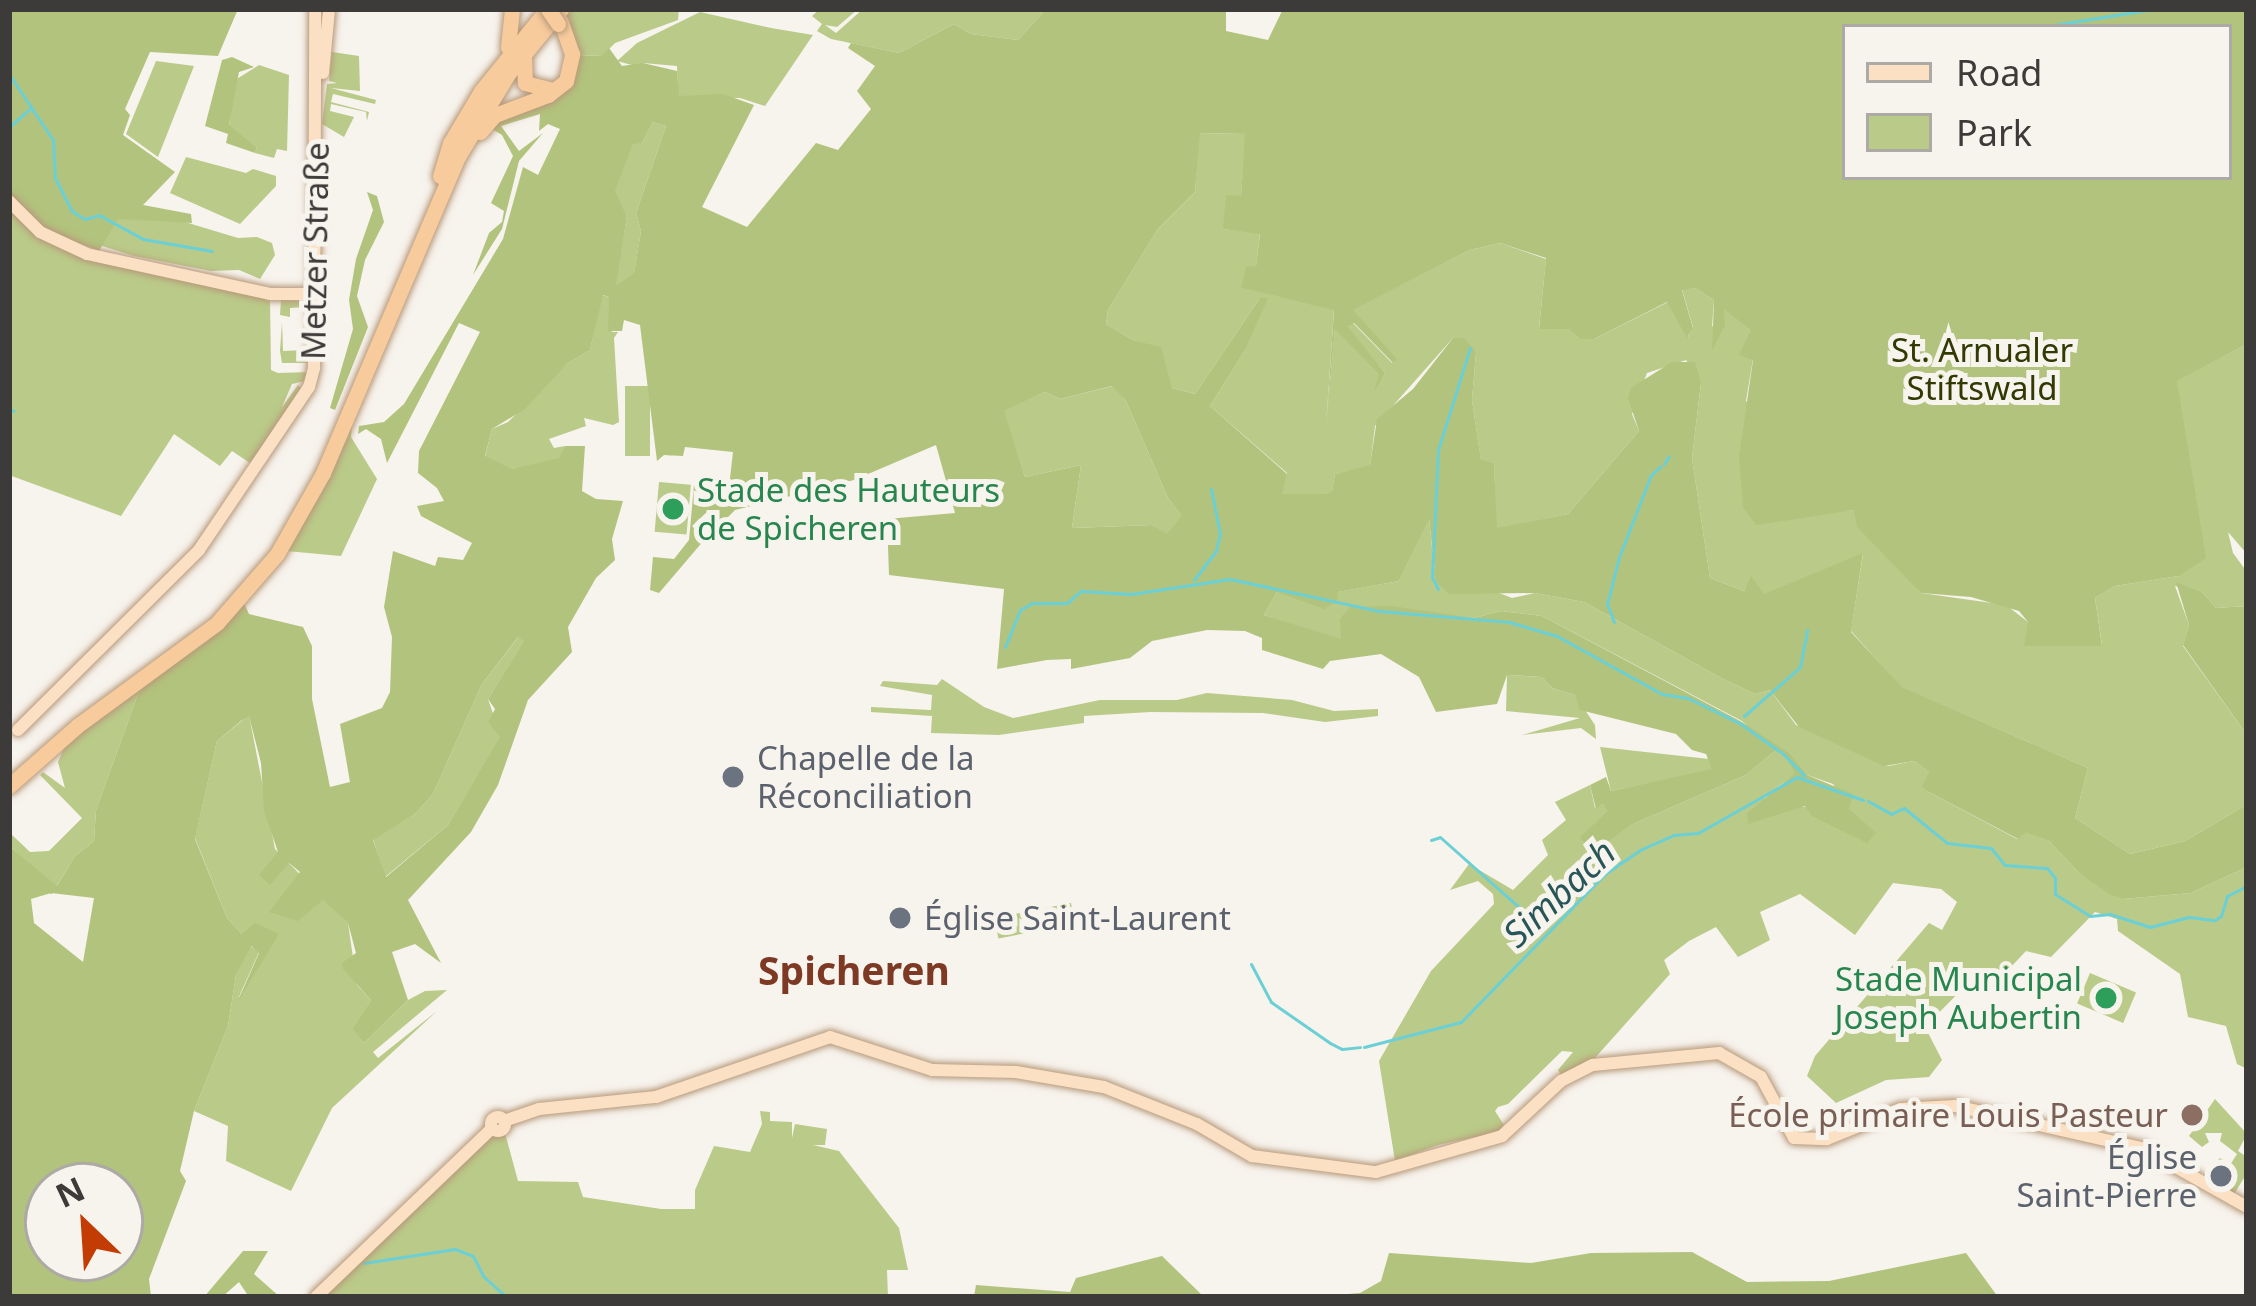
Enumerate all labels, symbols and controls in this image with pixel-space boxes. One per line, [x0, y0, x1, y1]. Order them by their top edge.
legend [1842, 24, 2232, 180]
text: Road [1956, 48, 2043, 97]
text: Park [1956, 108, 2032, 157]
street label: Metzer Straße [293, 142, 337, 360]
park label: St. Arnualer Stiftswald [1891, 330, 2073, 408]
place label: Stade des Hauteurs de Spicheren [697, 470, 1000, 548]
marker: Stade des Hauteurs de Spicheren [660, 496, 686, 522]
place label: Chapelle de la Réconciliation [757, 738, 974, 816]
marker: Chapelle de la Réconciliation [720, 764, 746, 790]
water label: Simbach [1494, 830, 1624, 956]
place label: Église Saint-Laurent [924, 898, 1231, 938]
marker: Église Saint-Laurent [887, 905, 913, 931]
district label: Spicheren [758, 947, 950, 993]
place label: Stade Municipal Joseph Aubertin [1835, 959, 2082, 1037]
marker: Stade Municipal Joseph Aubertin [2093, 985, 2119, 1011]
place label: École primaire Louis Pasteur [1728, 1095, 2168, 1135]
marker: École primaire Louis Pasteur [2179, 1102, 2205, 1128]
place label: Église Saint-Pierre [2017, 1137, 2197, 1215]
north arrow [24, 1162, 144, 1282]
marker: Église Saint-Pierre [2208, 1163, 2234, 1189]
text: N [48, 1166, 92, 1218]

